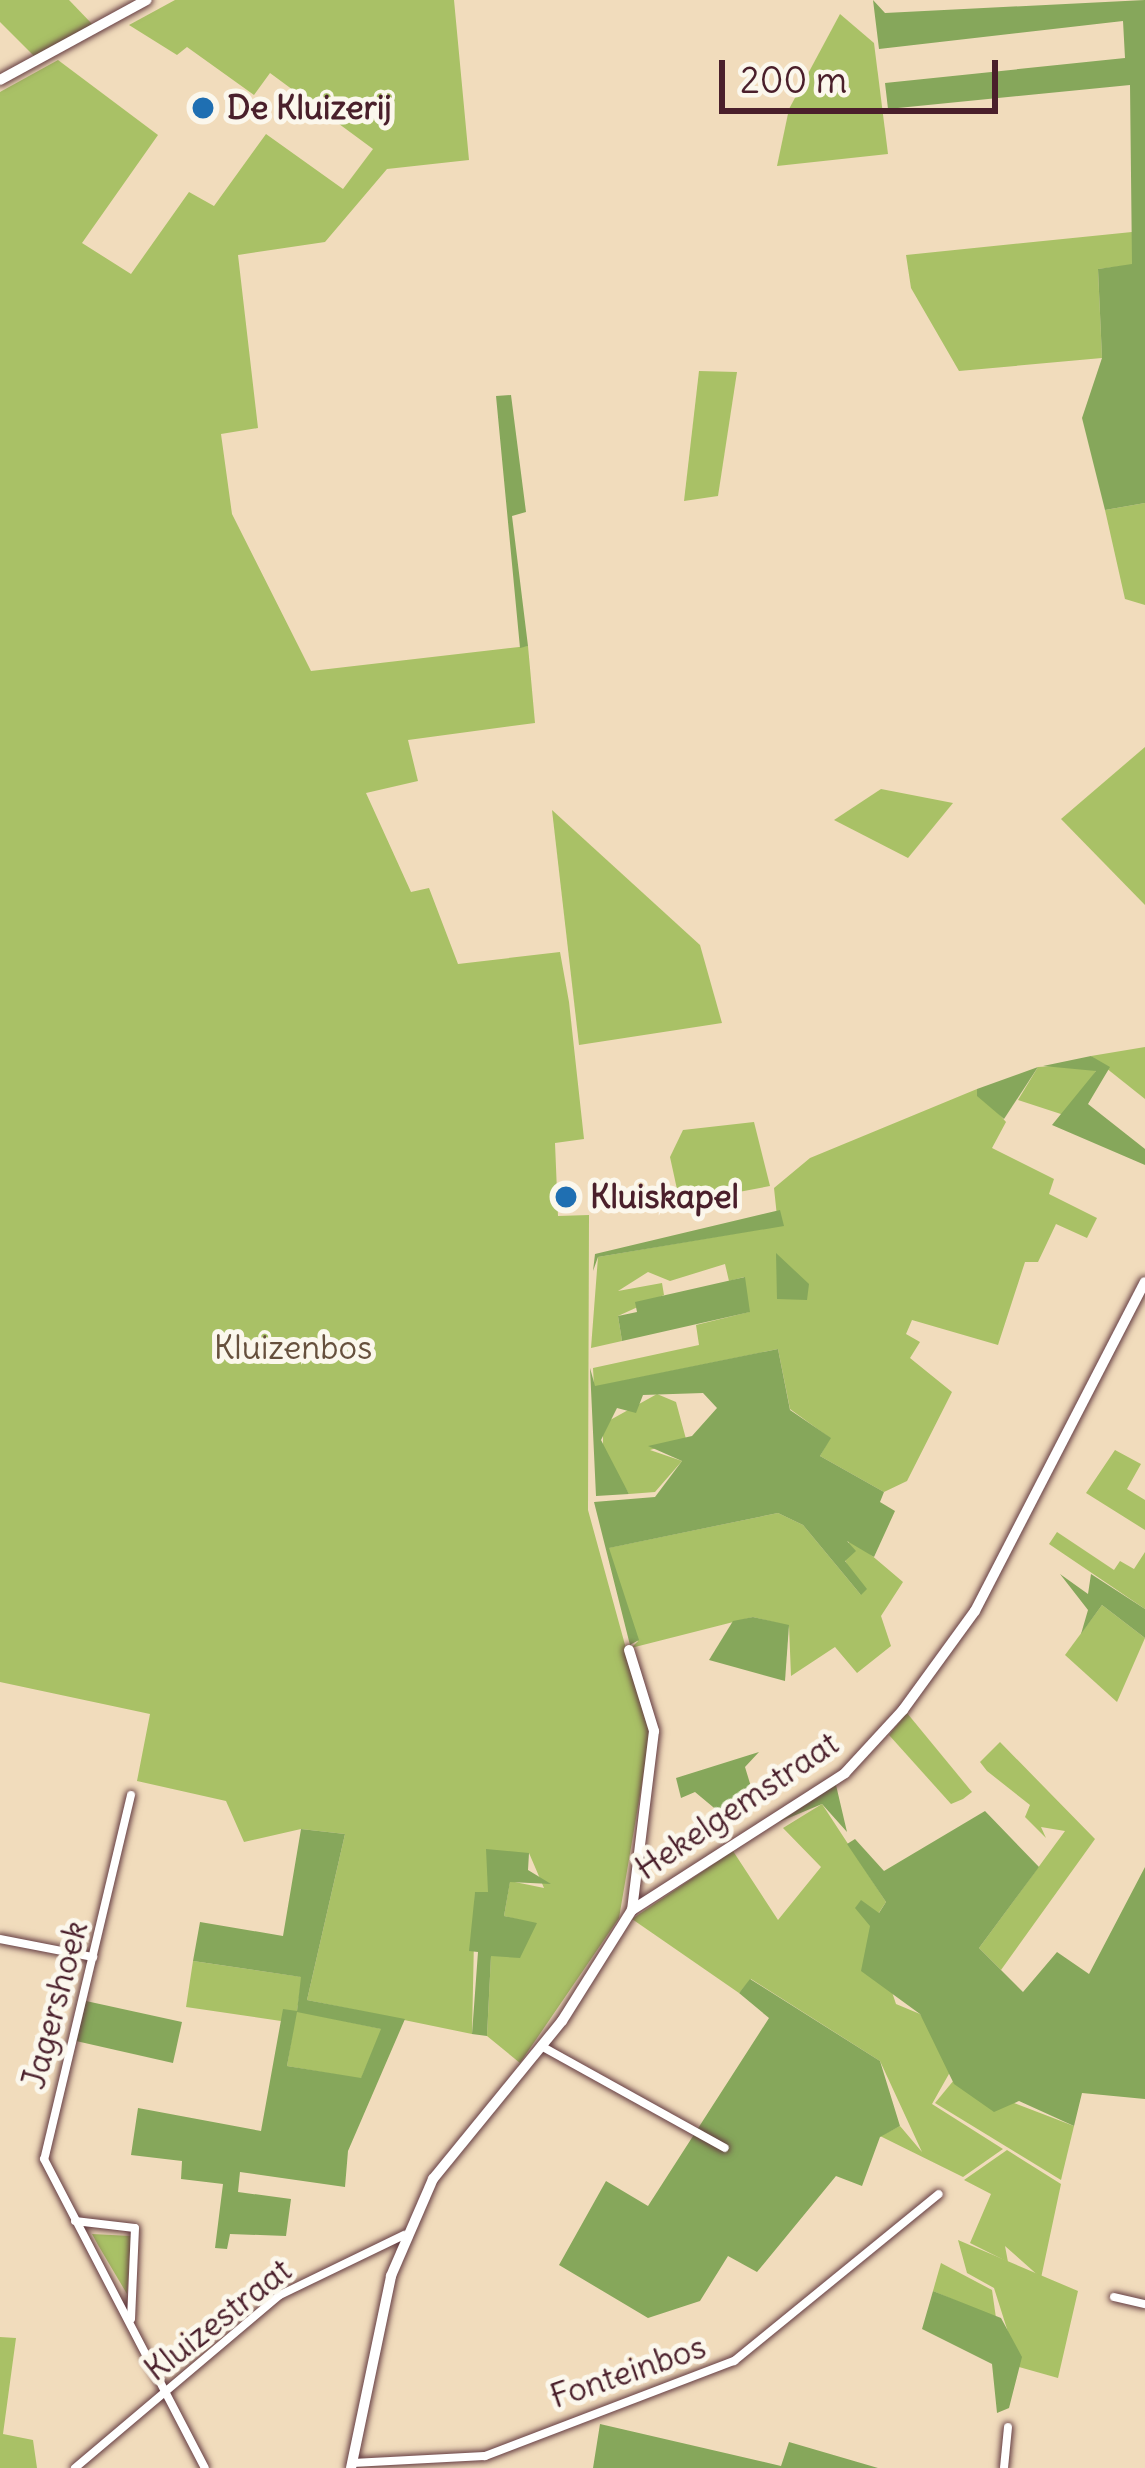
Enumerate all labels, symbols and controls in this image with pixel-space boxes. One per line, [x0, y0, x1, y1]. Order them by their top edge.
scale bar [725, 36, 1004, 110]
text: 200 m [740, 58, 847, 103]
place label: De Kluizerij [227, 88, 392, 128]
marker: De Kluizerij [190, 95, 216, 121]
place label: Kluiskapel [590, 1177, 739, 1217]
marker: Kluiskapel [553, 1184, 579, 1210]
park label: Kluizenbos [214, 1328, 372, 1368]
street label: Hekelgemstraat [628, 1724, 846, 1888]
street label: Jagershoek [14, 1917, 96, 2093]
street label: Kluizestraat [137, 2250, 299, 2390]
street label: Fonteinbos [545, 2327, 711, 2417]

